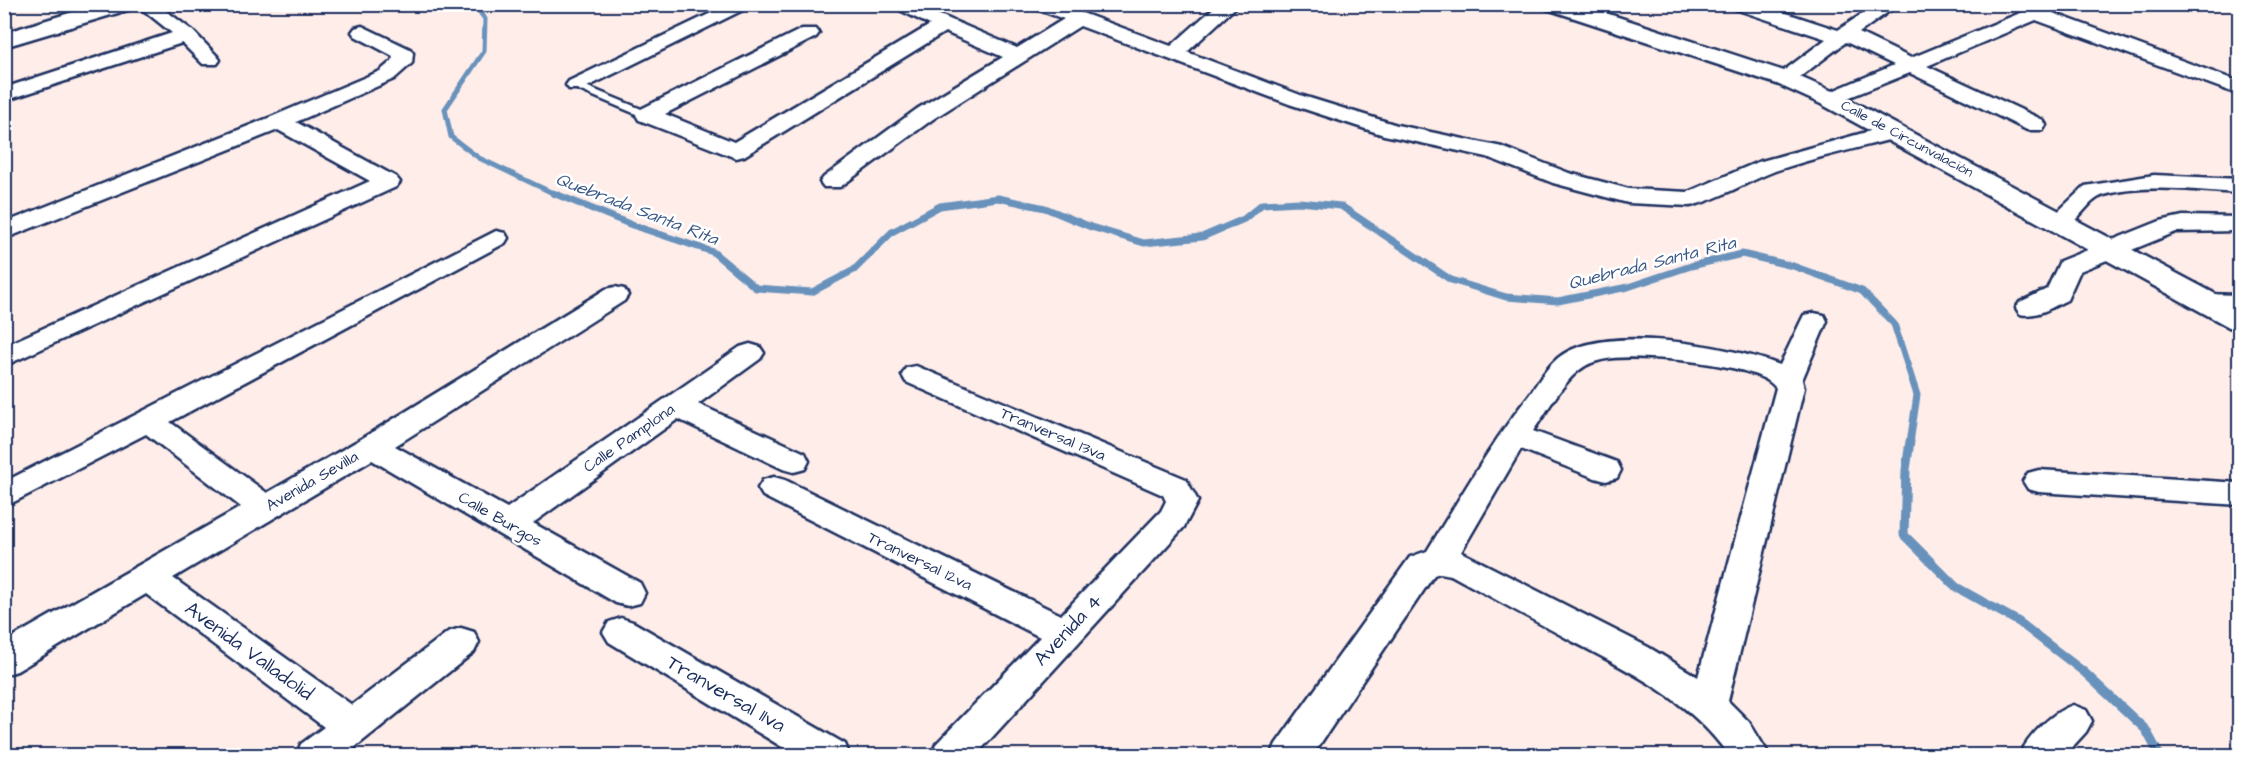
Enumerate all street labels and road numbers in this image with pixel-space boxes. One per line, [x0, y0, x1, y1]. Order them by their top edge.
street label: Calle de Circunvalación [1837, 96, 1977, 182]
street label: Calle Pamplona [579, 398, 679, 478]
street label: Tranversal 13va [997, 402, 1109, 466]
street label: Avenida Sevilla [262, 446, 362, 516]
street label: Calle Burgos [454, 486, 546, 553]
street label: Tranversal 12va [864, 526, 976, 596]
street label: Avenida 4 [1027, 588, 1109, 672]
street label: Avenida Valladolid [179, 595, 319, 707]
street label: Tranversal 11va [661, 649, 791, 739]

